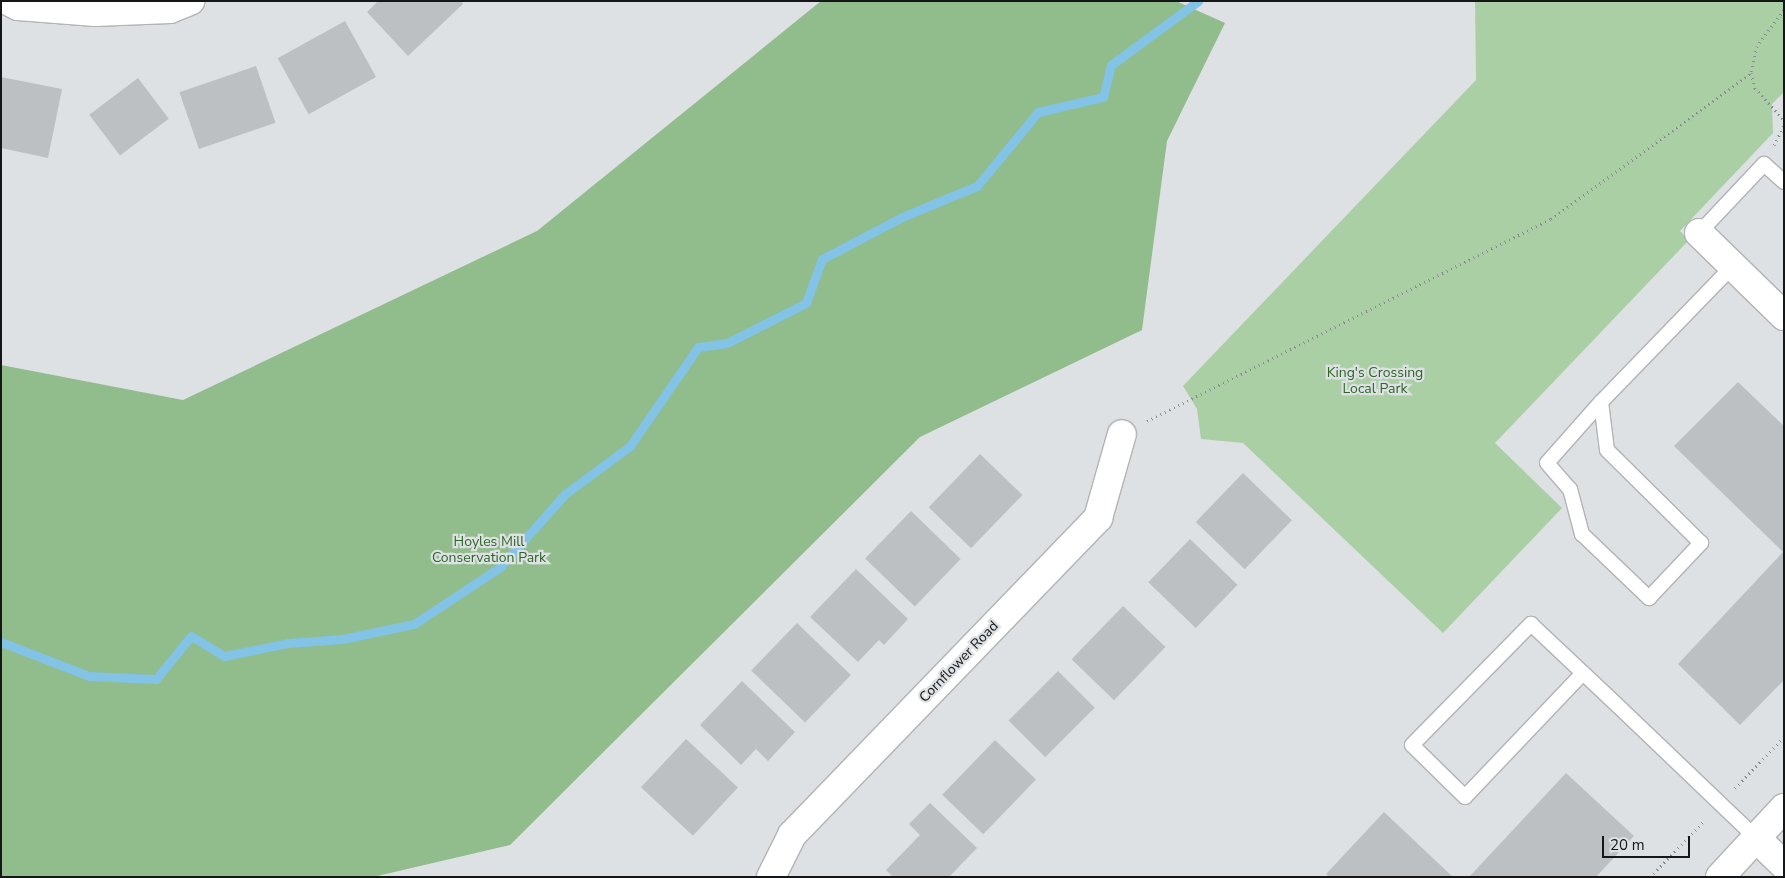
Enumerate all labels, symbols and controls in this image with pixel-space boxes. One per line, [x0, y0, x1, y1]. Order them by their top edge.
park label: King's Crossing Local Park [1327, 365, 1423, 398]
park label: Hoyles Mill Conservation Park [432, 534, 546, 566]
street label: Cornflower Road [916, 618, 1002, 706]
scale bar [1605, 826, 1692, 858]
text: 20 m [1610, 835, 1645, 855]

